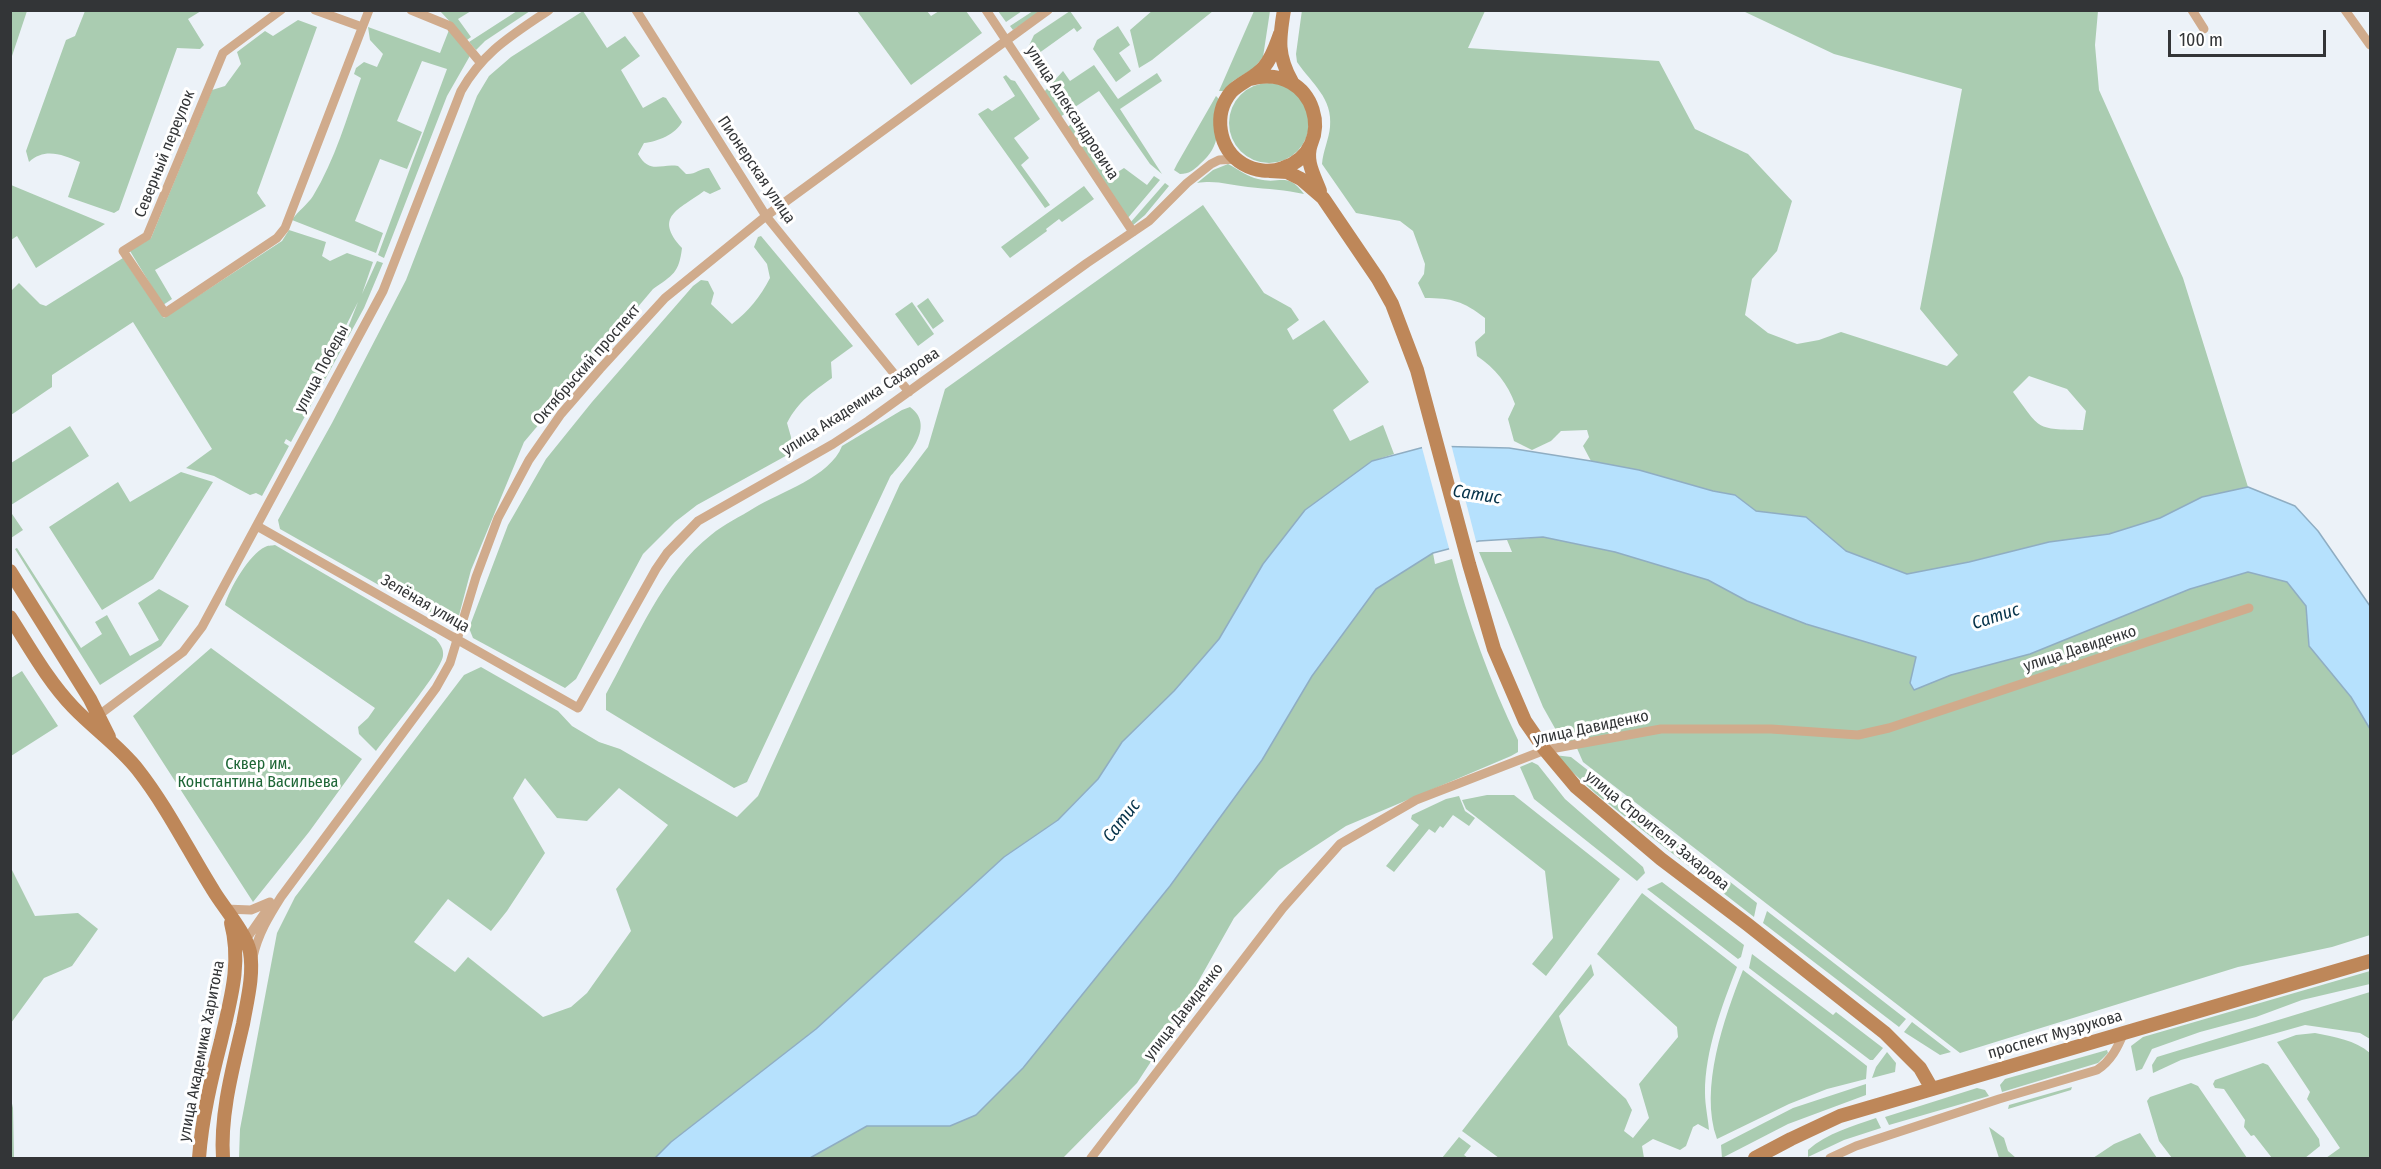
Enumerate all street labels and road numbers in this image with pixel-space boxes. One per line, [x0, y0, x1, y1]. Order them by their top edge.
street label: улица Александровича [1021, 42, 1123, 184]
street label: Северный переулок [131, 88, 199, 220]
street label: Пионерская улица [713, 113, 799, 227]
street label: Октябрьский проспект [529, 301, 645, 429]
street label: улица Победы [291, 322, 353, 416]
street label: улица Академика Сахарова [779, 344, 943, 460]
street label: Зелёная улица [377, 571, 473, 637]
street label: улица Давиденко [2021, 622, 2139, 676]
street label: улица Давиденко [1532, 706, 1650, 750]
street label: улица Строителя Захарова [1581, 767, 1733, 895]
street label: улица Академика Харитона [175, 959, 229, 1143]
street label: улица Давиденко [1140, 960, 1228, 1064]
street label: проспект Музрукова [1986, 1007, 2124, 1063]

